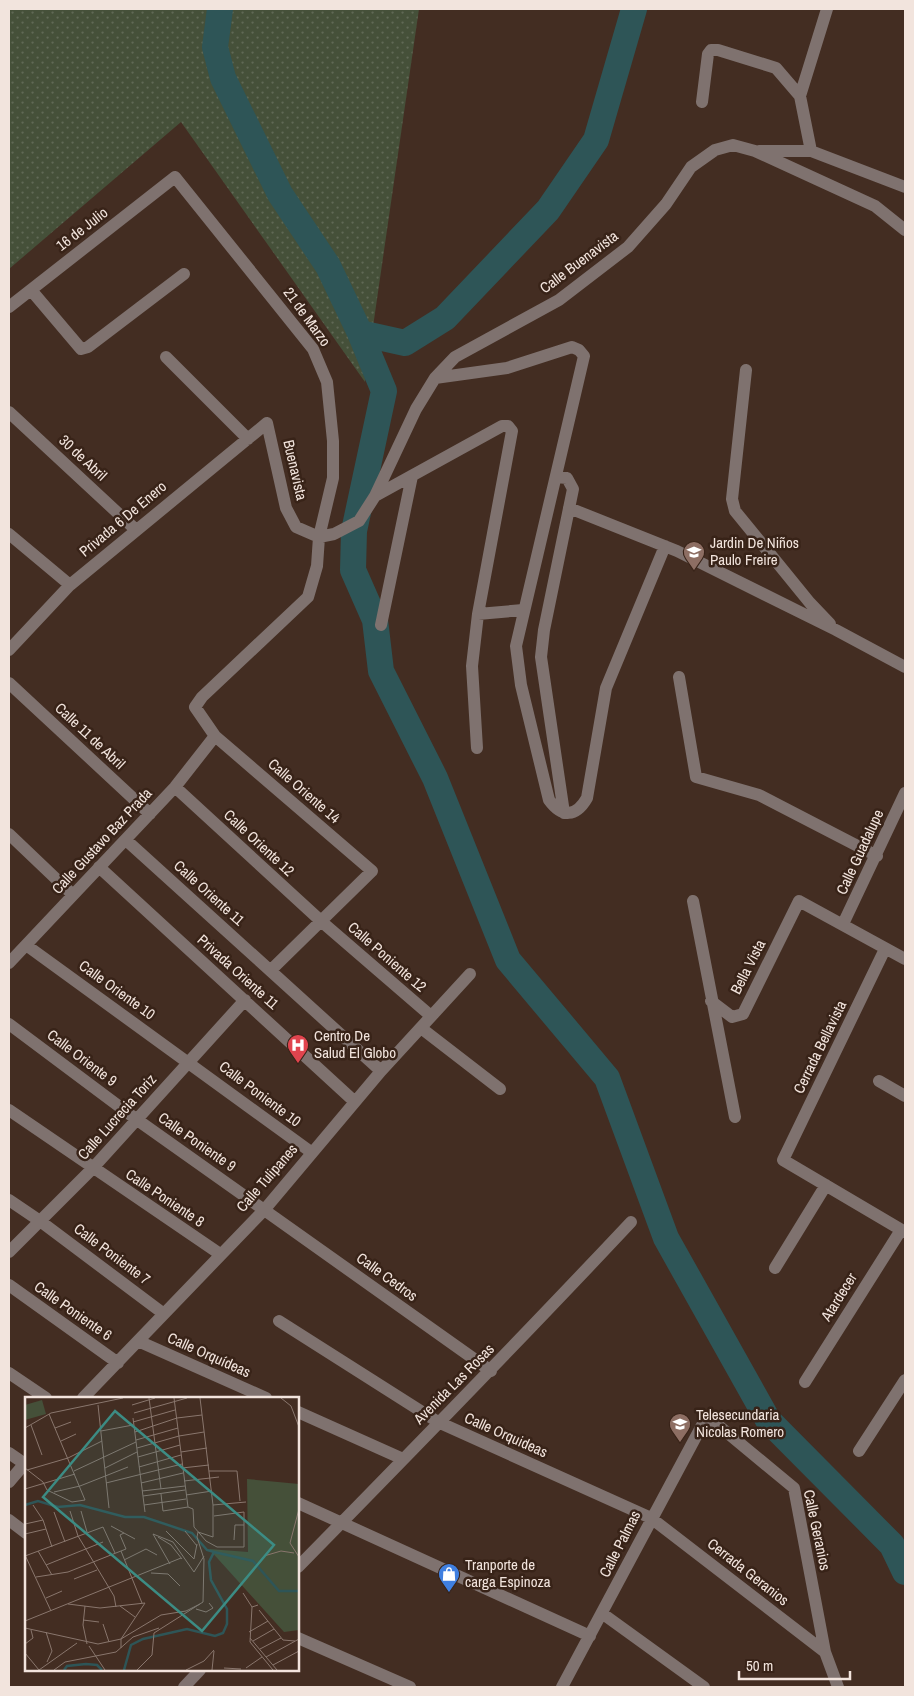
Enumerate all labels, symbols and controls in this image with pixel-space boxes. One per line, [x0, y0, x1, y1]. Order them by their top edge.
street label: 16 de Julio [52, 202, 112, 255]
street label: Calle Buenavista [535, 225, 622, 298]
street label: 21 de Marzo [279, 283, 336, 351]
street label: 30 de Abril [55, 430, 112, 485]
street label: Buenavista [278, 438, 313, 502]
street label: Privada 6 De Enero [75, 476, 171, 561]
place label: Jardin De Niños Paulo Freire [710, 532, 799, 570]
school or university icon: Jardin De Niños Paulo Freire [682, 540, 706, 571]
street label: Calle 11 de Abril [51, 697, 130, 774]
street label: Calle Oriente 14 [264, 753, 345, 828]
street label: Calle Gustavo Baz Prada [47, 783, 157, 898]
street label: Calle Oriente 12 [219, 804, 299, 881]
street label: Calle Guadalupe [831, 806, 888, 898]
street label: Calle Oriente 11 [169, 855, 249, 930]
street label: Calle Poniente 12 [344, 917, 431, 997]
street label: Privada Oriente 11 [193, 929, 284, 1014]
street label: Bella Vista [725, 936, 770, 998]
street label: Calle Oriente 10 [75, 955, 160, 1025]
street label: Cerrada Bellavista [788, 997, 851, 1097]
street label: Calle Oriente 9 [43, 1024, 122, 1091]
place label: Centro De Salud El Globo [314, 1025, 396, 1063]
hospital icon: Centro De Salud El Globo [286, 1033, 310, 1064]
street label: Calle Poniente 10 [215, 1056, 306, 1132]
street label: Calle Lucrecia Toriz [73, 1069, 161, 1164]
street label: Calle Poniente 9 [154, 1107, 241, 1176]
street label: Calle Tulipanes [231, 1139, 302, 1216]
street label: Calle Poniente 8 [122, 1163, 209, 1232]
street label: Calle Poniente 7 [70, 1218, 155, 1289]
street label: Calle Cedros [352, 1247, 422, 1306]
street label: Atardecer [815, 1269, 862, 1326]
street label: Calle Poniente 6 [30, 1276, 117, 1345]
street label: Calle Orquídeas [164, 1327, 254, 1382]
street label: Avenida Las Rosas [408, 1339, 499, 1429]
inset map [25, 1397, 299, 1671]
place label: Telesecundaria Nicolas Romero [696, 1404, 784, 1442]
street label: Calle Orquideas [461, 1407, 551, 1462]
school or university icon: Telesecundaria Nicolas Romero [668, 1412, 692, 1443]
street label: Calle Geranios [799, 1488, 836, 1572]
street label: Calle Palmas [594, 1507, 645, 1581]
street label: Cerrada Geranios [703, 1533, 794, 1610]
place label: Tranporte de carga Espinoza [465, 1554, 551, 1592]
shop icon: Tranporte de carga Espinoza [437, 1562, 461, 1593]
scale bar [739, 1648, 850, 1680]
text: 50 m [746, 1655, 773, 1676]

